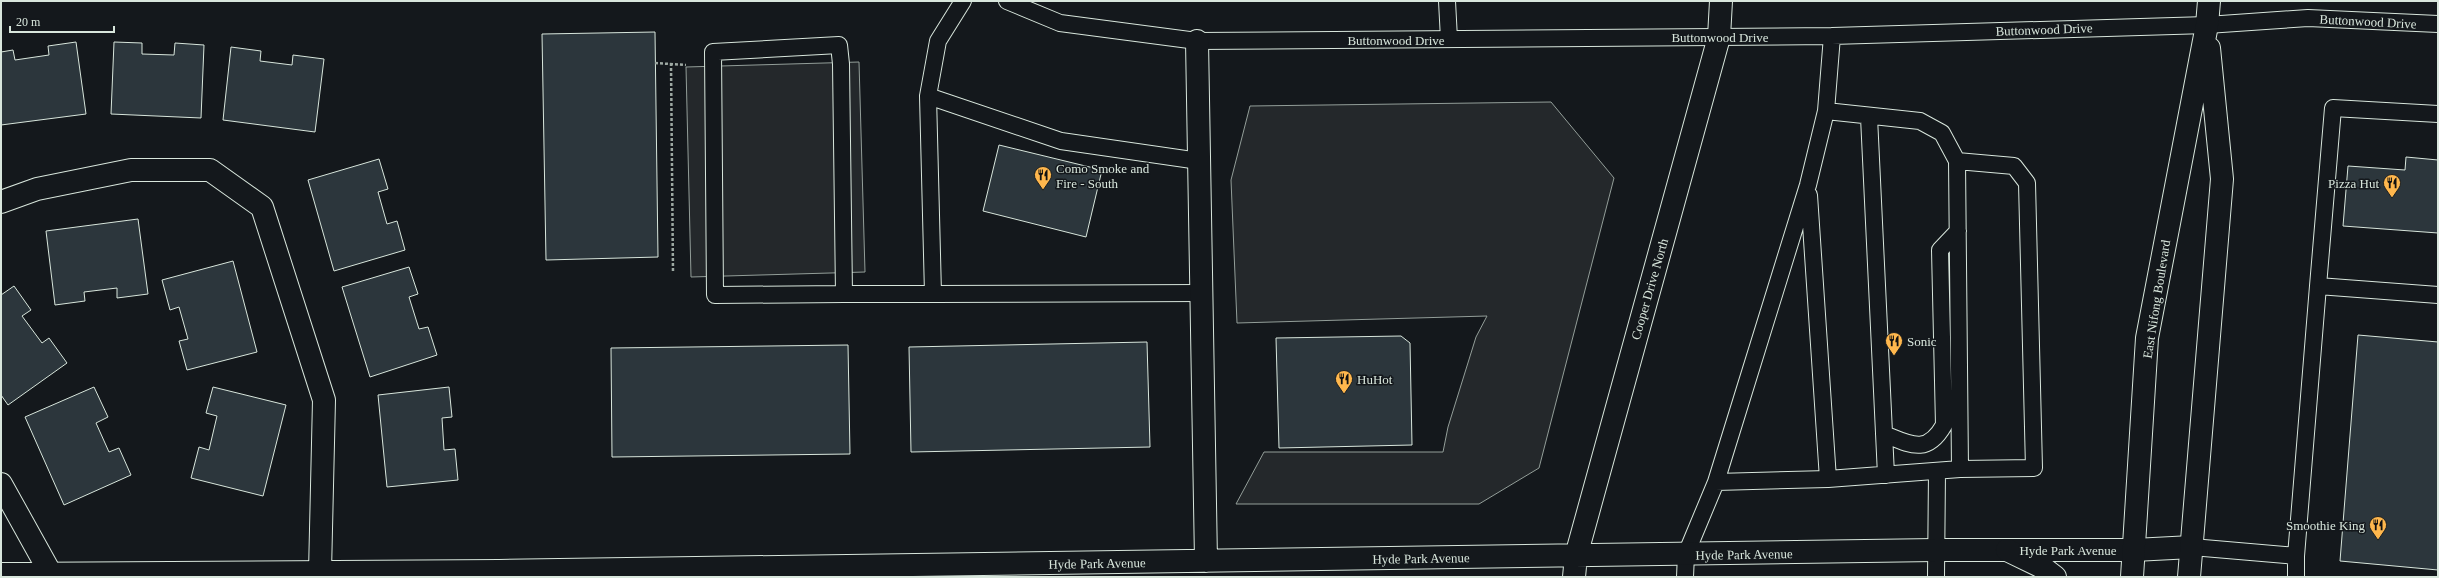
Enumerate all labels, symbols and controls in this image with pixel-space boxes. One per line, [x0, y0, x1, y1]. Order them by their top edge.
scale bar [10, 8, 114, 34]
street label: Buttonwood Drive [2319, 11, 2417, 32]
text: 20 m [16, 15, 41, 29]
street label: Buttonwood Drive [1995, 20, 2093, 39]
street label: Buttonwood Drive [1671, 30, 1769, 45]
street label: Buttonwood Drive [1347, 33, 1445, 48]
place label: Como Smoke and Fire - South [1056, 161, 1150, 191]
restaurant icon: Como Smoke and Fire - South [1033, 165, 1053, 190]
restaurant icon: Pizza Hut [2382, 173, 2402, 198]
place label: Pizza Hut [2328, 176, 2379, 191]
street label: Cooper Drive North [1628, 236, 1671, 342]
street label: East Nifong Boulevard [2140, 238, 2173, 359]
restaurant icon: Sonic [1884, 331, 1904, 356]
place label: Sonic [1907, 334, 1937, 349]
restaurant icon: HuHot [1334, 369, 1354, 394]
place label: HuHot [1357, 372, 1393, 387]
restaurant icon: Smoothie King [2368, 515, 2388, 540]
place label: Smoothie King [2286, 518, 2365, 533]
street label: Hyde Park Avenue [2019, 543, 2117, 558]
street label: Hyde Park Avenue [1695, 546, 1793, 563]
street label: Hyde Park Avenue [1372, 550, 1470, 567]
street label: Hyde Park Avenue [1048, 555, 1146, 572]

